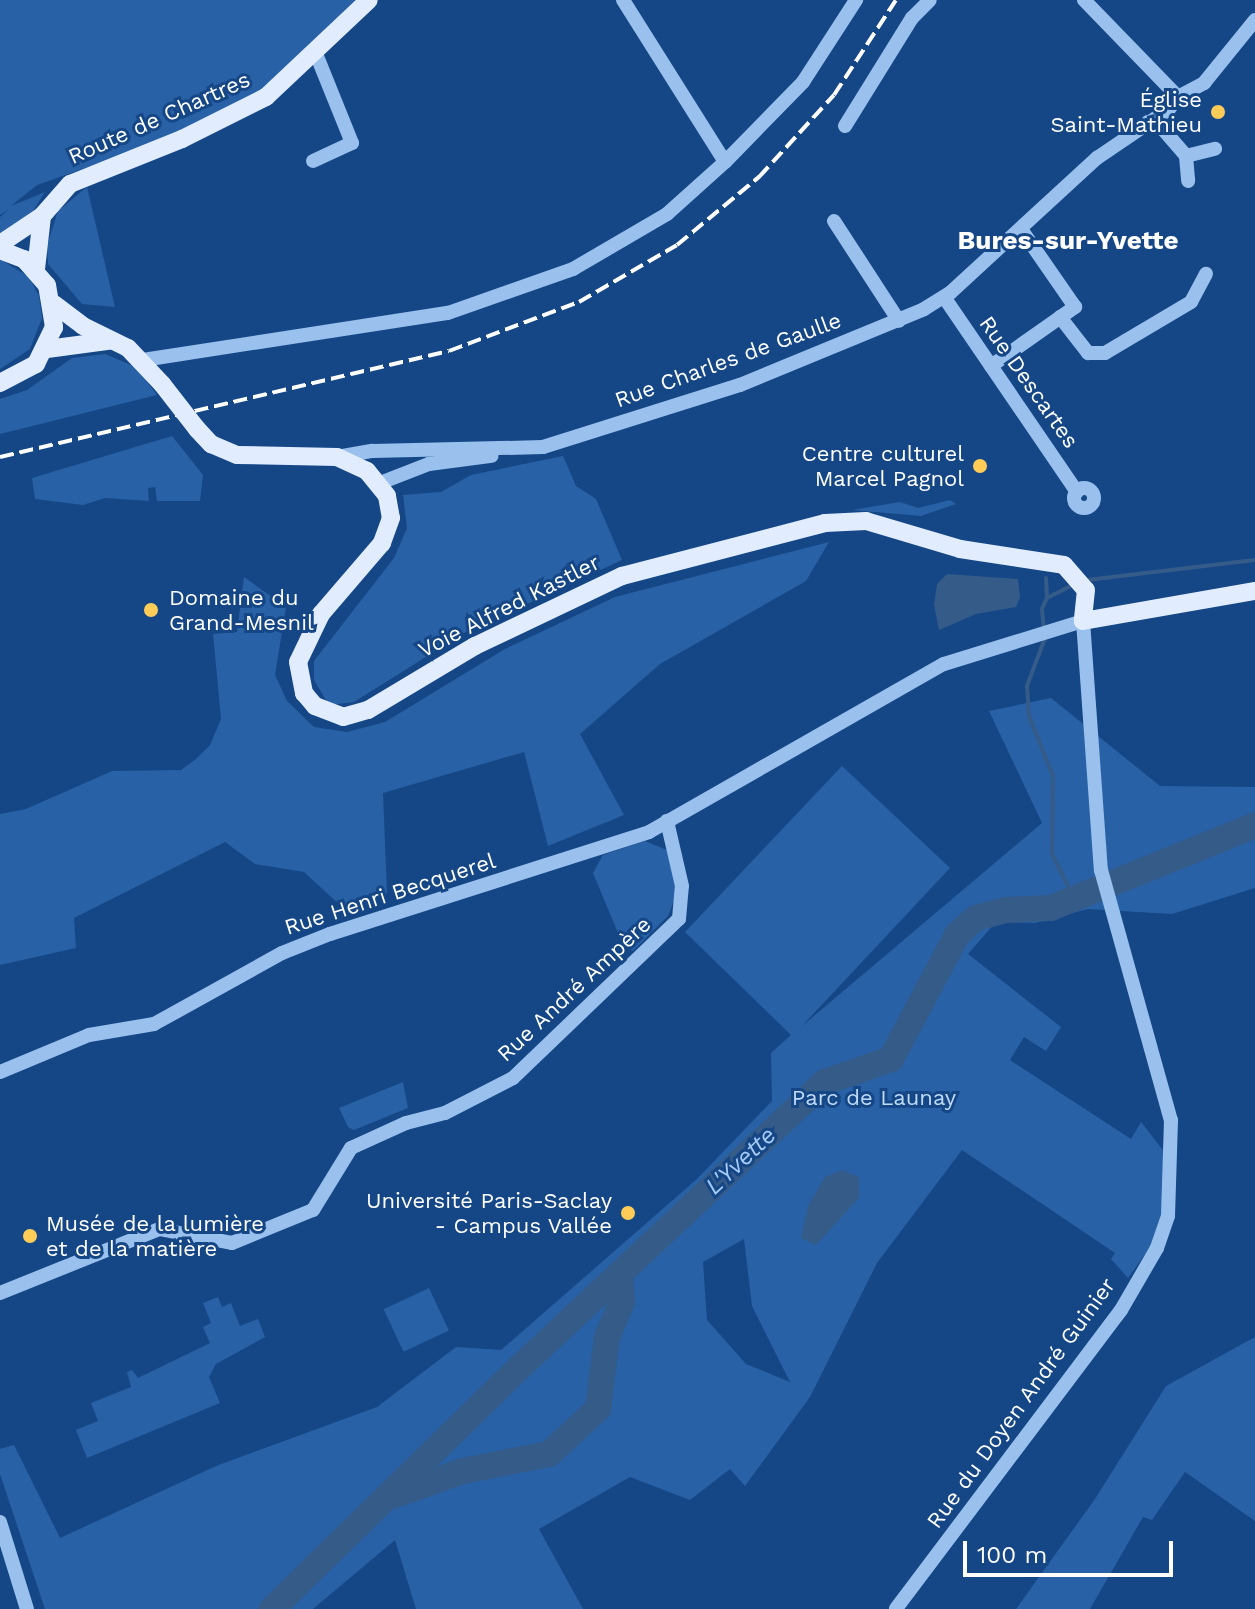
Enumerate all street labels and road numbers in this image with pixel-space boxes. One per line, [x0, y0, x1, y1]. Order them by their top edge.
street label: Route de Chartres [64, 66, 254, 170]
street label: Rue Charles de Gaulle [611, 307, 845, 413]
street label: Rue Descartes [974, 311, 1084, 453]
street label: Voie Alfred Kastler [414, 549, 604, 663]
street label: Rue Henri Becquerel [281, 847, 499, 941]
street label: Rue André Ampère [491, 910, 657, 1068]
street label: Rue du Doyen André Guinier [921, 1272, 1121, 1534]

